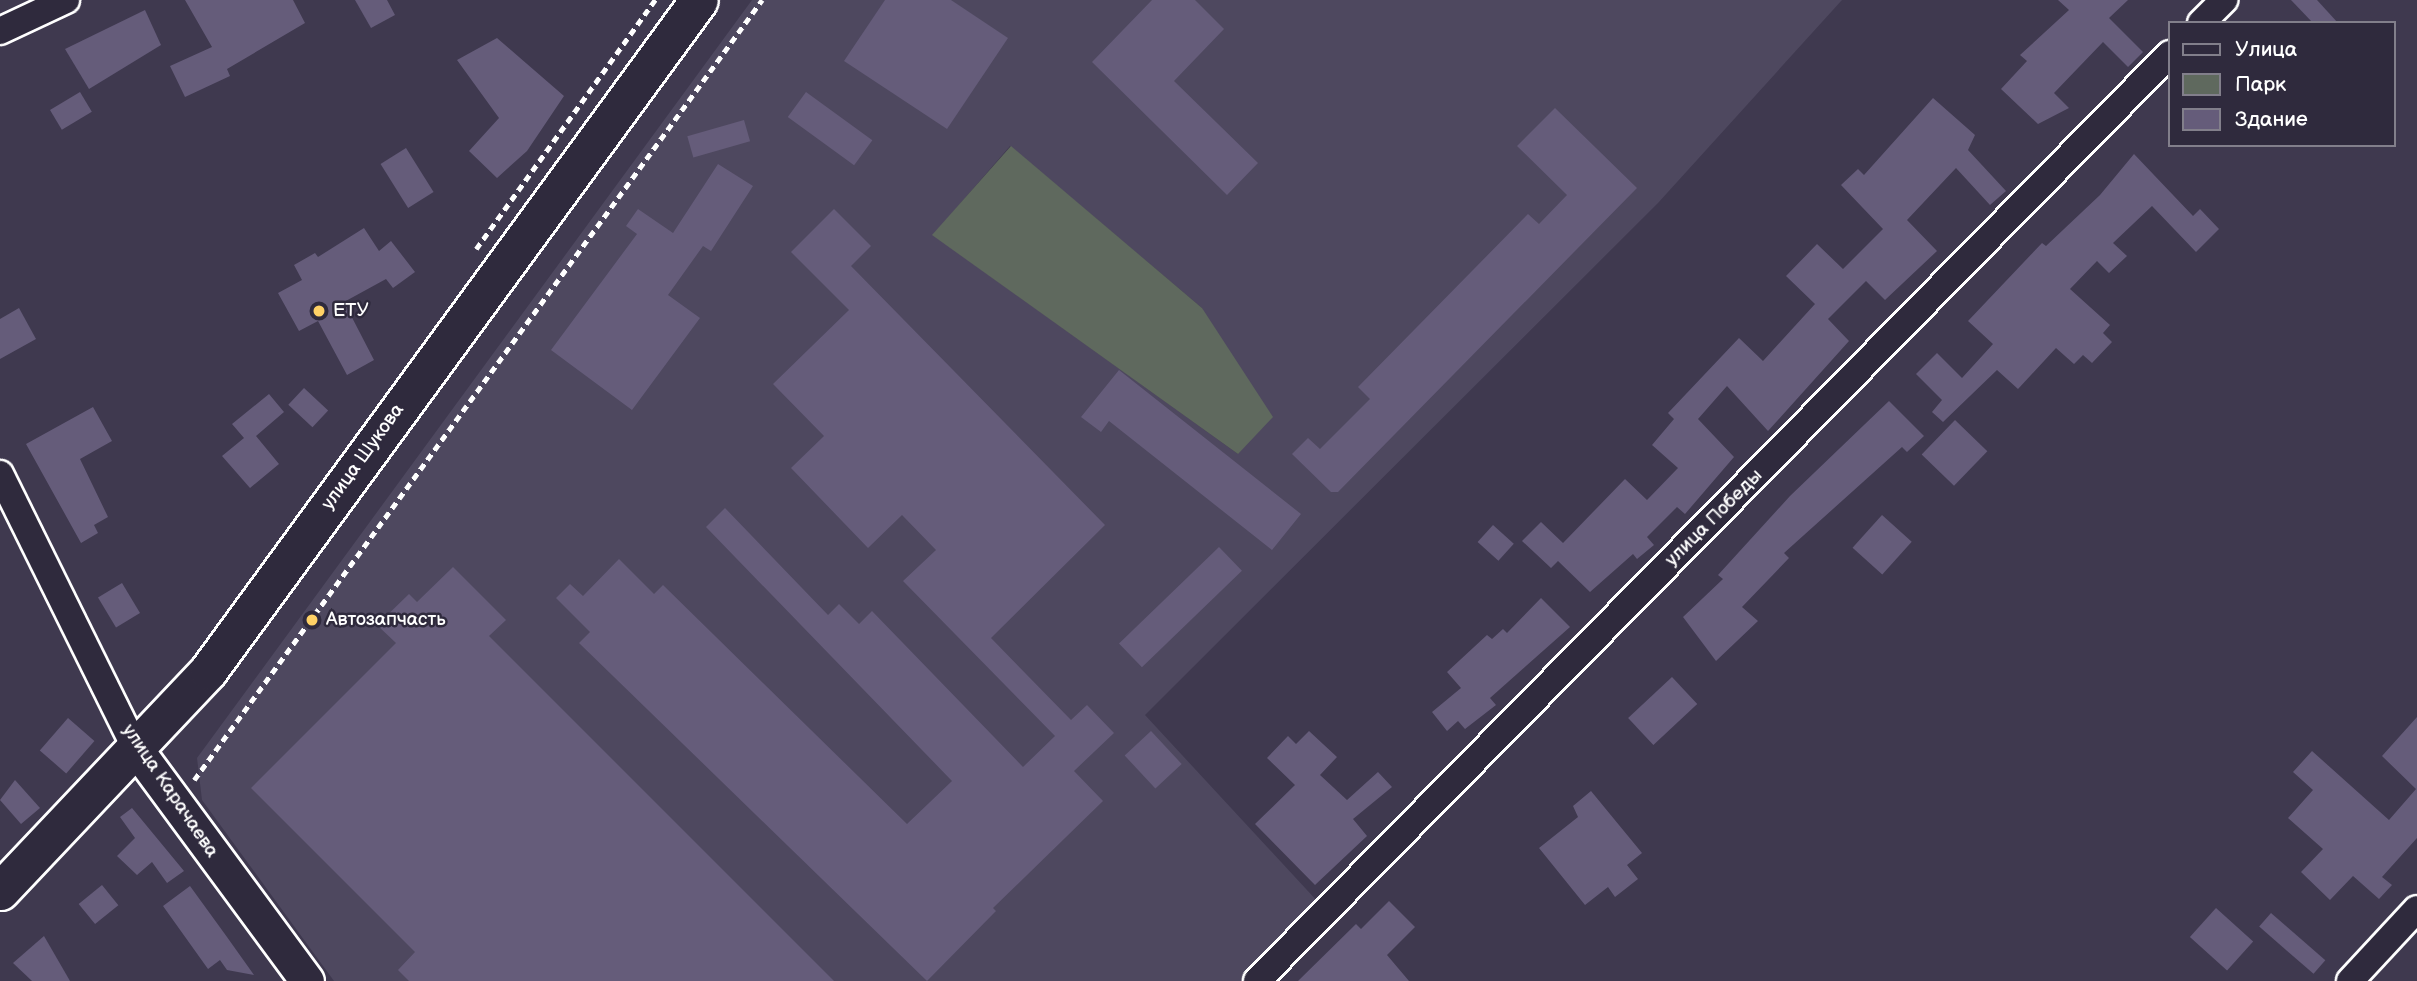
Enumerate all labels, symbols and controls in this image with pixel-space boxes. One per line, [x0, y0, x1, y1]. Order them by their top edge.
legend [2168, 21, 2396, 147]
text: Улица [2235, 37, 2297, 62]
text: Парк [2235, 72, 2286, 97]
text: Здание [2235, 107, 2308, 132]
place label: ЕТУ [333, 300, 369, 322]
marker: ЕТУ [311, 303, 327, 319]
street label: улица Шукова [317, 399, 409, 515]
street label: улица Победы [1661, 465, 1767, 571]
place label: Автозапчасть [326, 609, 446, 631]
marker: Автозапчасть [304, 612, 320, 628]
street label: улица Карачаева [117, 720, 223, 862]

